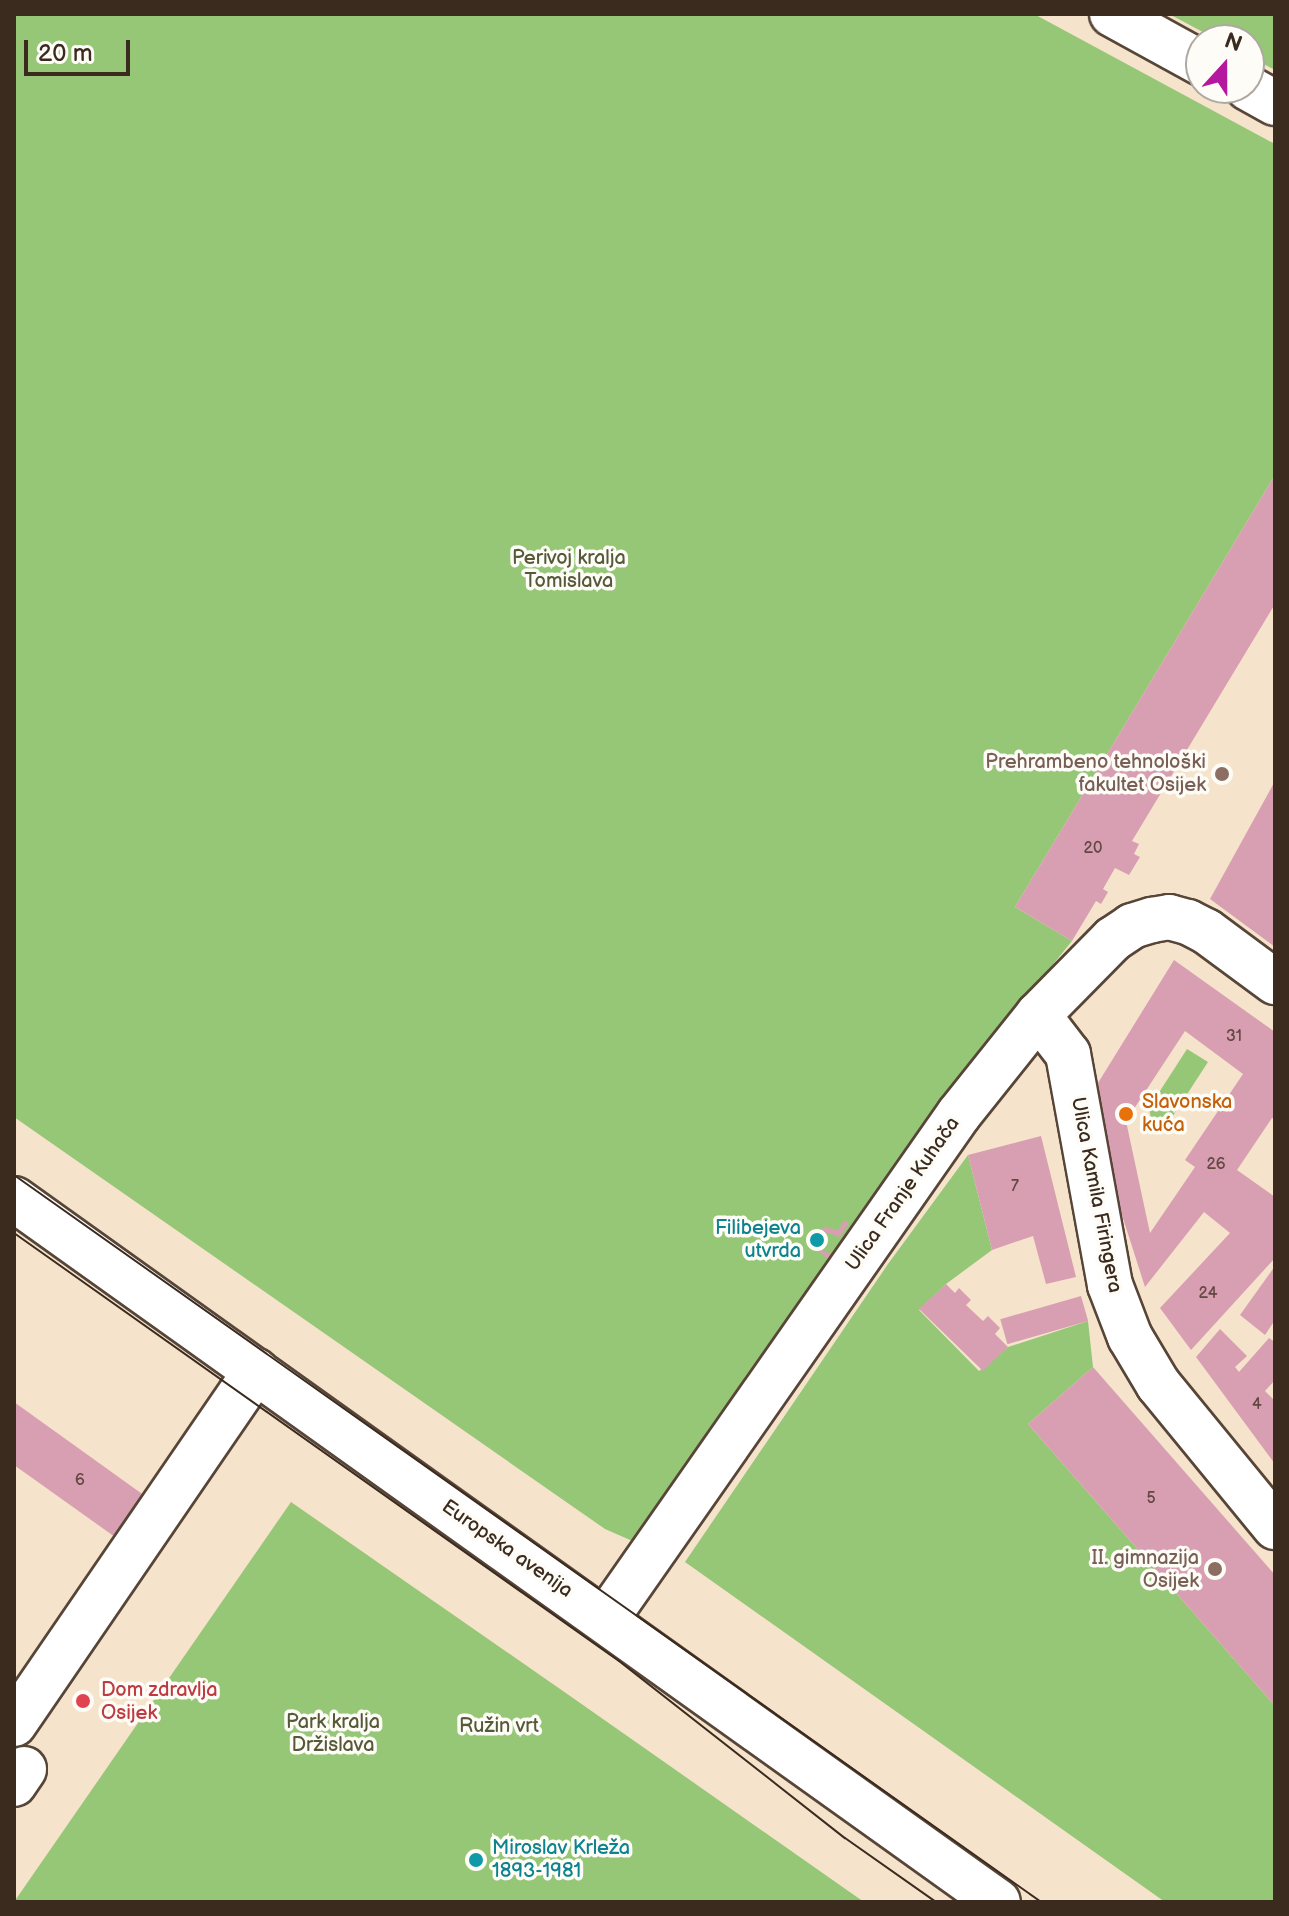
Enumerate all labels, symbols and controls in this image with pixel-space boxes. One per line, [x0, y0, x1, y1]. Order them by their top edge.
scale bar [28, 24, 134, 74]
north arrow [1185, 24, 1265, 104]
text: N [1221, 27, 1246, 59]
text: 20 m [38, 39, 93, 68]
park label: Perivoj kralja Tomislava [512, 547, 626, 594]
place label: Prehrambeno tehnološki fakultet Osijek [985, 750, 1206, 797]
marker: Prehrambeno tehnološki fakultet Osijek [1213, 765, 1231, 783]
house number: 20 [1084, 839, 1102, 859]
house number: 31 [1226, 1027, 1242, 1047]
place label: Slavonska kuća [1142, 1090, 1232, 1137]
street label: Ulica Kamila Firingera [1065, 1095, 1127, 1295]
marker: Slavonska kuća [1117, 1105, 1135, 1123]
street label: Ulica Franje Kuhača [841, 1112, 965, 1276]
house number: 26 [1206, 1155, 1226, 1175]
house number: 7 [1011, 1177, 1019, 1197]
place label: Filibejeva utvrda [715, 1216, 801, 1263]
marker: Filibejeva utvrda [808, 1231, 826, 1249]
house number: 24 [1199, 1284, 1217, 1304]
house number: 4 [1252, 1395, 1262, 1415]
house number: 6 [75, 1471, 85, 1491]
house number: 5 [1146, 1489, 1156, 1509]
street label: Europska avenija [437, 1495, 577, 1603]
place label: II. gimnazija Osijek [1092, 1546, 1199, 1593]
marker: II. gimnazija Osijek [1206, 1560, 1224, 1578]
place label: Dom zdravlja Osijek [101, 1678, 218, 1725]
marker: Dom zdravlja Osijek [72, 1690, 94, 1712]
park label: Park kralja Držislava [286, 1711, 380, 1758]
park label: Ružin vrt [459, 1714, 539, 1738]
place label: Miroslav Krleža 1893-1981 [492, 1836, 630, 1883]
marker: Miroslav Krleža 1893-1981 [467, 1851, 485, 1869]

